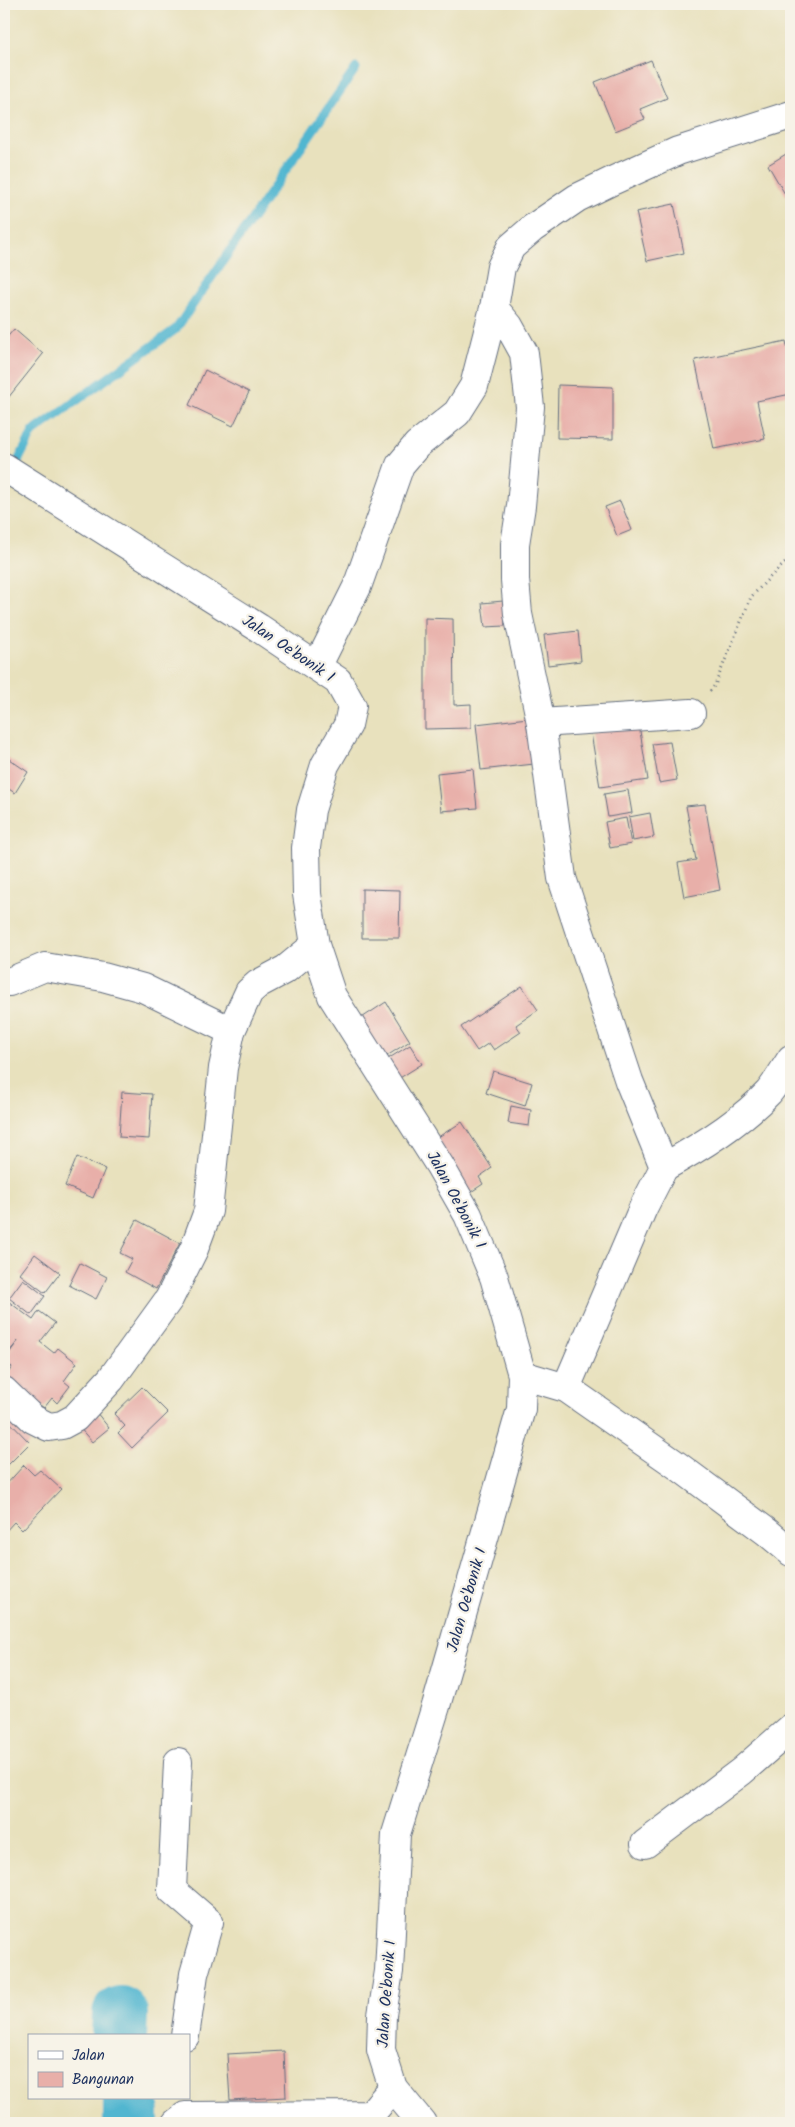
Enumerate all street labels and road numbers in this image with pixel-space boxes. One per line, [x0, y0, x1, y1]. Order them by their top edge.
street label: Jalan Oe'bonik I [236, 609, 340, 689]
street label: Jalan Oe'bonik I [420, 1147, 492, 1253]
street label: Jalan Oe'bonik I [440, 1545, 494, 1655]
street label: Jalan Oe'bonik I [371, 1939, 403, 2049]

